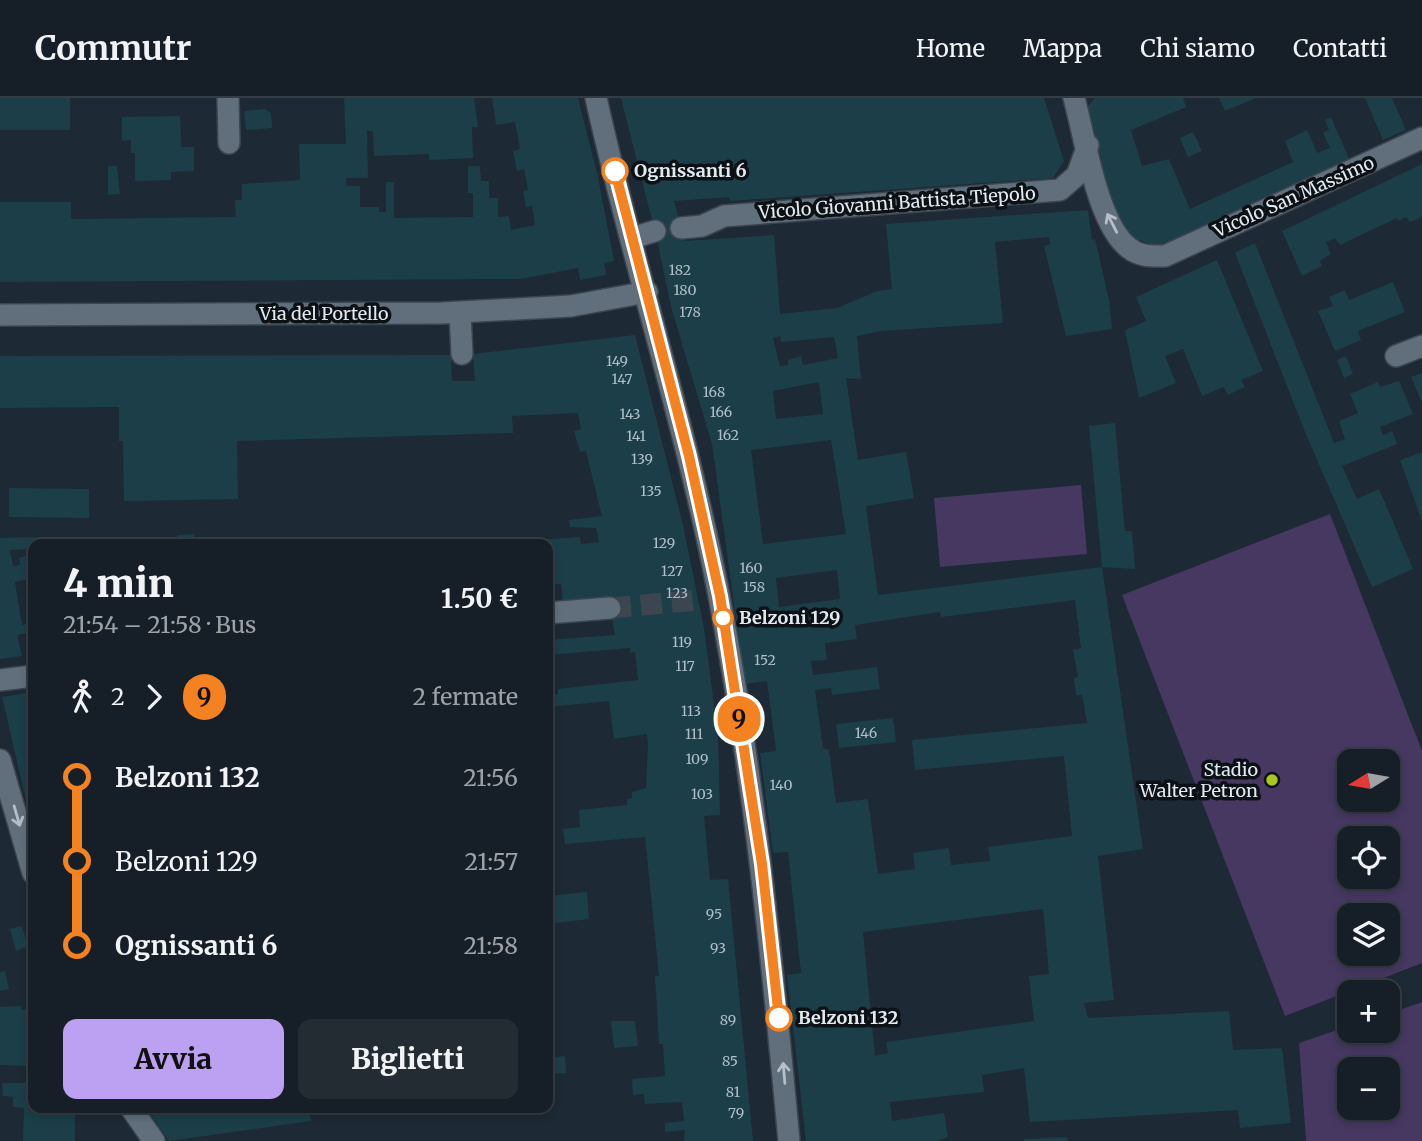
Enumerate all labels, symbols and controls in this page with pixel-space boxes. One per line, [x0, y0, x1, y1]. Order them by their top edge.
text: Commutr [35, 28, 191, 69]
text: Home [916, 33, 985, 64]
text: Mappa [1023, 33, 1102, 64]
text: Chi siamo [1140, 33, 1255, 64]
text: Contatti [1293, 33, 1387, 64]
street label: Vicolo San Massimo [1209, 151, 1378, 243]
marker: Ognissanti 6 [602, 158, 628, 184]
place label: Ognissanti 6 [634, 159, 747, 182]
street label: Vicolo Giovanni Battista Tiepolo [757, 181, 1036, 224]
one-way arrow [1105, 214, 1119, 234]
house number: 182 [669, 261, 691, 279]
house number: 180 [673, 281, 697, 299]
street label: Via del Portello [258, 302, 389, 325]
house number: 178 [679, 303, 701, 321]
house number: 149 [606, 352, 628, 370]
house number: 147 [612, 370, 632, 388]
house number: 168 [703, 383, 725, 401]
house number: 166 [710, 403, 732, 421]
house number: 143 [620, 405, 640, 423]
house number: 162 [717, 426, 739, 444]
house number: 141 [626, 427, 646, 445]
house number: 139 [631, 450, 653, 468]
house number: 135 [640, 482, 662, 500]
house number: 129 [653, 534, 675, 552]
house number: 160 [739, 559, 763, 577]
text: 4 min [63, 560, 174, 607]
house number: 127 [661, 562, 683, 580]
house number: 158 [743, 578, 765, 596]
text: 1.50 € [441, 582, 518, 615]
house number: 123 [666, 584, 688, 602]
place label: Belzoni 129 [739, 606, 840, 629]
marker: Belzoni 129 [713, 608, 733, 628]
text: 21:54 – 21:58 · Bus [63, 610, 256, 639]
house number: 119 [672, 633, 692, 651]
house number: 152 [754, 651, 776, 669]
house number: 117 [675, 657, 695, 675]
icon: walk [63, 678, 101, 716]
icon: forward [135, 678, 173, 716]
text: 9 [197, 681, 212, 712]
text: 2 [111, 682, 125, 711]
text: 2 fermate [412, 682, 518, 711]
line badge: 9 [716, 696, 762, 742]
house number: 113 [681, 702, 701, 720]
text: 9 [732, 703, 746, 734]
house number: 146 [855, 724, 877, 742]
house number: 111 [685, 725, 703, 743]
north arrow [1337, 749, 1400, 812]
map controls [1337, 749, 1400, 1120]
house number: 109 [685, 750, 709, 768]
place label: Stadio Walter Petron [1138, 758, 1258, 802]
text: Belzoni 132 [115, 761, 260, 794]
text: 21:56 [463, 763, 518, 792]
marker: Stadio Walter Petron [1264, 772, 1280, 788]
house number: 140 [769, 776, 793, 794]
house number: 103 [691, 785, 713, 803]
one-way arrow [11, 805, 24, 827]
button: locate [1337, 826, 1400, 889]
text: Belzoni 129 [115, 845, 258, 878]
text: 21:57 [465, 847, 518, 876]
button: layers [1337, 903, 1400, 966]
house number: 95 [706, 905, 722, 923]
text: Ognissanti 6 [115, 929, 278, 962]
text: 21:58 [463, 931, 518, 960]
house number: 93 [710, 939, 726, 957]
button: + [1337, 980, 1400, 1043]
marker: Belzoni 132 [766, 1005, 792, 1031]
place label: Belzoni 132 [798, 1006, 898, 1029]
house number: 89 [720, 1011, 736, 1029]
button: Avvia [63, 1019, 284, 1099]
button: Biglietti [298, 1019, 518, 1099]
house number: 85 [722, 1052, 738, 1070]
button: − [1337, 1057, 1400, 1120]
one-way arrow [777, 1062, 790, 1085]
house number: 81 [726, 1083, 740, 1101]
house number: 79 [728, 1104, 744, 1122]

